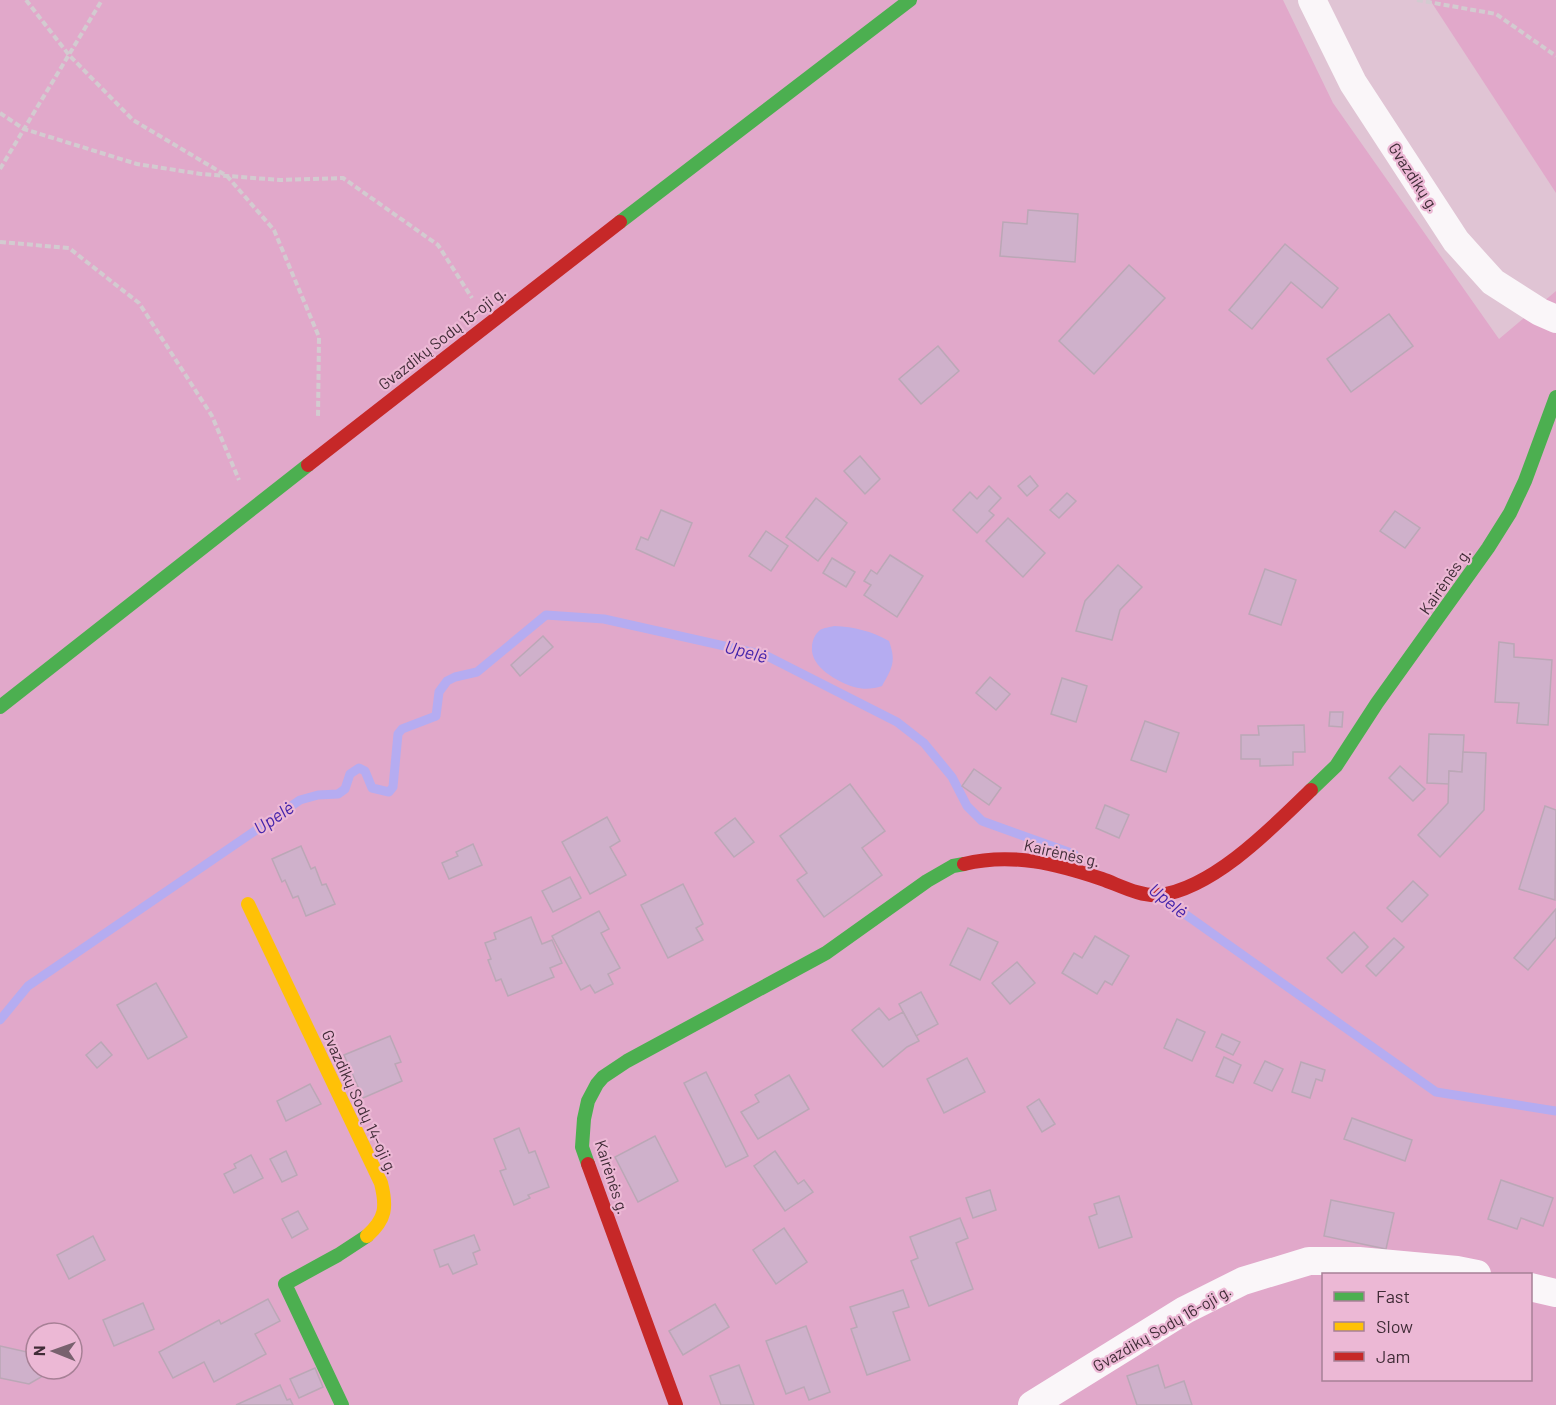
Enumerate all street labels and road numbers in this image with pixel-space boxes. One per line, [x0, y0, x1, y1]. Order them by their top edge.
street label: Gvazdikų g. [1385, 139, 1444, 215]
street label: Gvazdikų Sodų 13-oji g. [374, 282, 509, 393]
street label: Kairėnės g. [1415, 544, 1474, 618]
street label: Kairėnės g. [1022, 835, 1102, 870]
street label: Gvazdikų Sodų 14-oji g. [319, 1026, 402, 1177]
street label: Kairėnės g. [592, 1137, 633, 1216]
street label: Gvazdikų Sodų 16-oji g. [1089, 1280, 1234, 1375]

